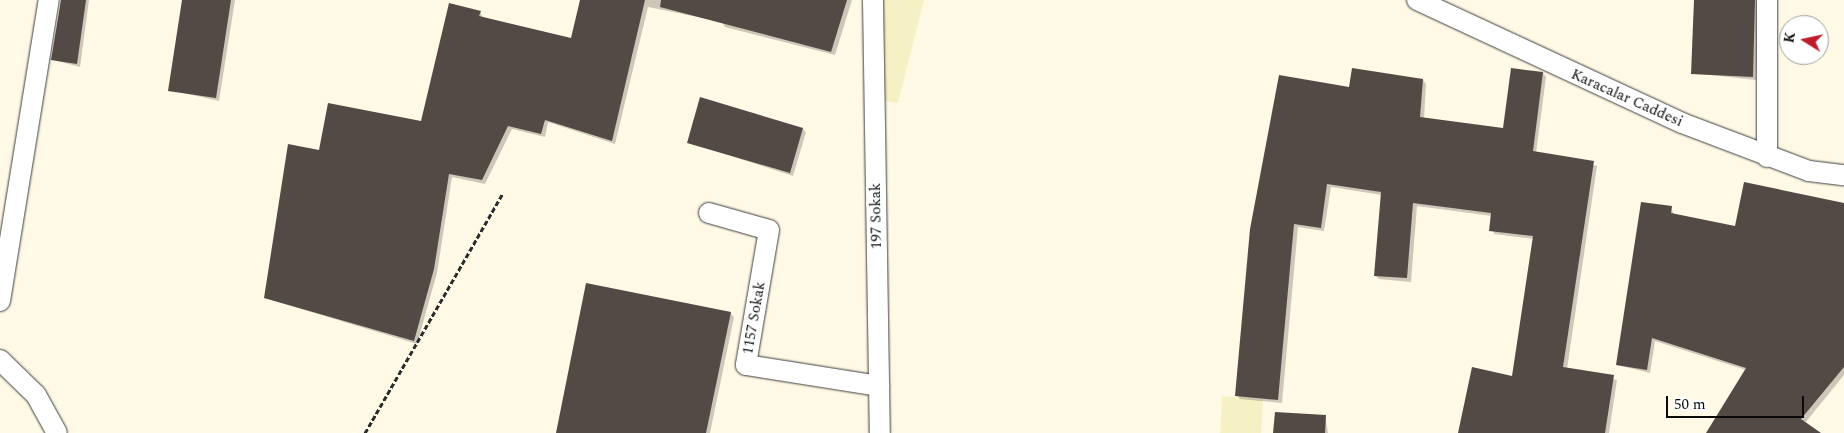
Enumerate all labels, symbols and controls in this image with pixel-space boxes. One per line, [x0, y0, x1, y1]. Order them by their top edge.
north arrow [1779, 15, 1829, 65]
text: K [1778, 30, 1801, 45]
street label: Karacalar Caddesi [1568, 65, 1686, 131]
street label: 197 Sokak [866, 183, 886, 249]
street label: 1157 Sokak [739, 280, 769, 356]
scale bar [1669, 386, 1806, 418]
text: 50 m [1674, 393, 1706, 416]

